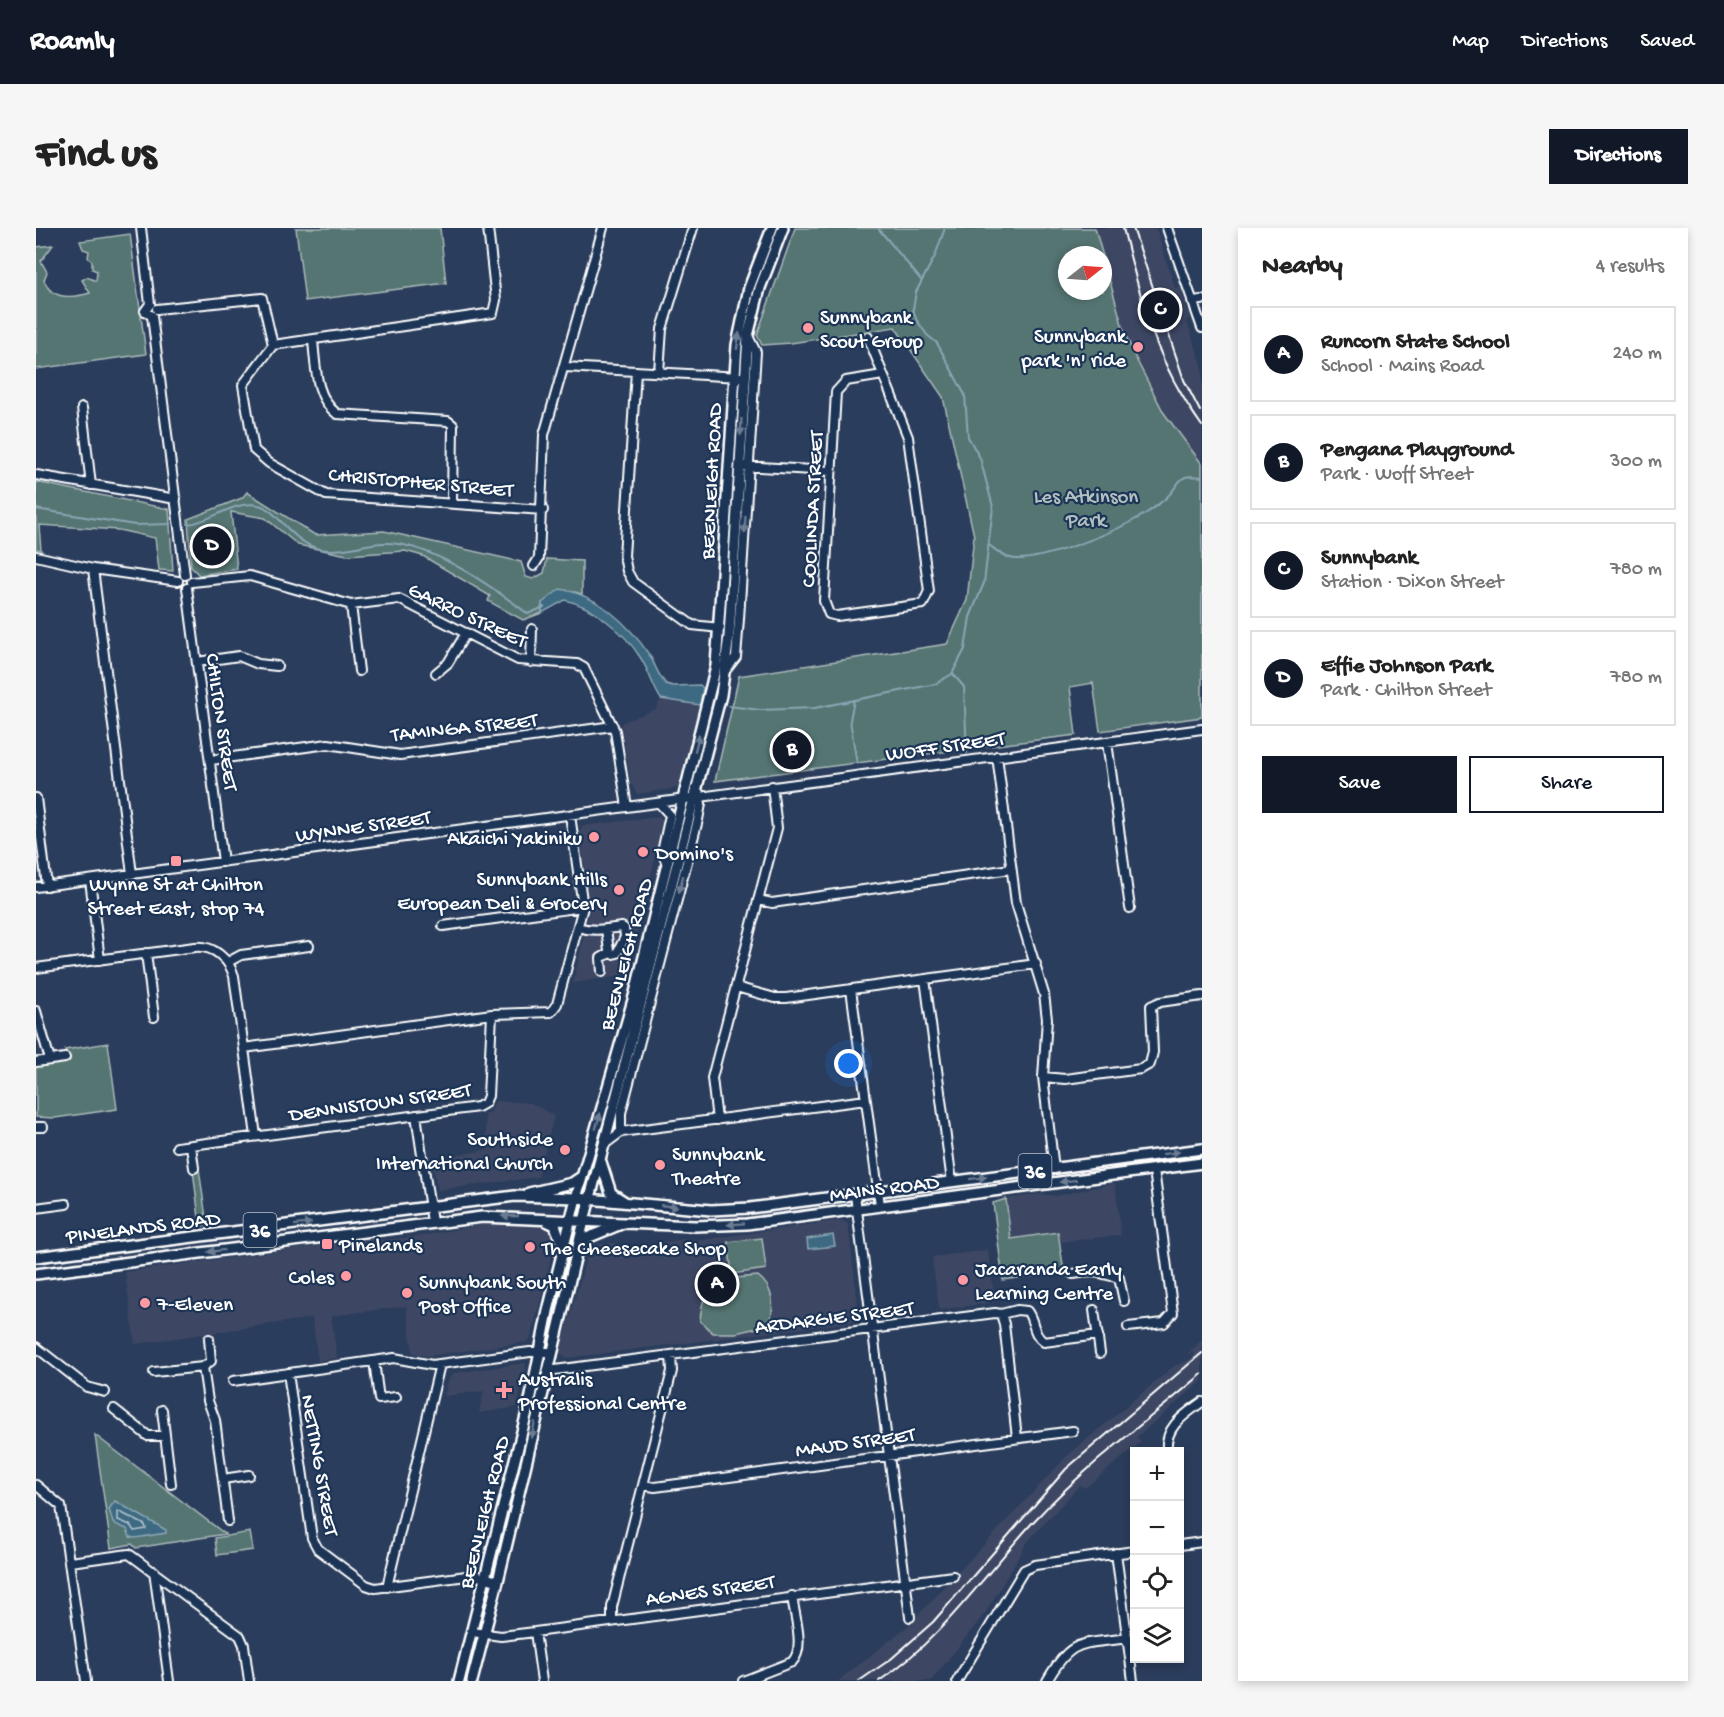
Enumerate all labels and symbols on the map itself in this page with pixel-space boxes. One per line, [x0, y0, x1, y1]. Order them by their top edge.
north arrow [1058, 246, 1112, 300]
pin: C [1140, 288, 1180, 332]
place label: Sunnybank Scout Group [820, 307, 924, 356]
marker: Sunnybank Scout Group [801, 321, 815, 335]
place label: Sunnybank park 'n' ride [1020, 326, 1129, 375]
one-way arrow [733, 332, 742, 351]
marker: Sunnybank park 'n' ride [1131, 340, 1145, 354]
street label: BEENLEIGH ROAD [697, 402, 730, 561]
one-way arrow [737, 418, 746, 437]
street label: COOLINDA STREET [798, 429, 831, 588]
street label: CHRISTOPHER STREET [327, 464, 515, 505]
park label: Les Atkinson Park [1034, 486, 1138, 535]
one-way arrow [740, 516, 749, 535]
pin: D [192, 524, 231, 568]
street label: GARRO STREET [403, 579, 531, 656]
street label: CHILTON STREET [198, 652, 242, 794]
street label: TAMINGA STREET [389, 709, 540, 750]
pin: B [772, 728, 812, 772]
street label: WOFF STREET [884, 728, 1008, 769]
one-way arrow [693, 734, 703, 753]
street label: WYNNE STREET [294, 806, 434, 850]
place label: Akaichi Yakiniku [447, 828, 582, 853]
marker: Akaichi Yakiniku [587, 830, 601, 844]
place label: Domino's [653, 843, 734, 868]
marker: Domino's [636, 845, 650, 859]
marker: Wynne St at Chilton Street East, stop 74 [169, 854, 183, 868]
place label: Sunnybank Hills European Deli & Grocery [397, 869, 608, 918]
place label: Wynne St at Chilton Street East, stop 74 [88, 874, 265, 923]
one-way arrow [676, 875, 686, 893]
street label: BEENLEIGH ROAD [596, 876, 661, 1035]
marker: Sunnybank Hills European Deli & Grocery [612, 883, 626, 897]
your location [834, 1049, 863, 1078]
street label: DENNISTOUN STREET [286, 1079, 474, 1130]
one-way arrow [594, 1112, 603, 1130]
place label: Southside International Church [376, 1129, 554, 1178]
marker: Southside International Church [558, 1143, 572, 1157]
place label: Sunnybank Theatre [671, 1144, 767, 1193]
one-way arrow [1162, 1148, 1181, 1158]
road number: 36 [1018, 1154, 1052, 1188]
marker: Sunnybank Theatre [653, 1158, 667, 1172]
street label: MAINS ROAD [828, 1171, 941, 1210]
one-way arrow [968, 1174, 987, 1183]
one-way arrow [1059, 1176, 1078, 1185]
one-way arrow [659, 1201, 678, 1211]
street label: PINELANDS ROAD [64, 1208, 222, 1251]
one-way arrow [501, 1211, 520, 1221]
road number: 36 [244, 1213, 276, 1247]
one-way arrow [293, 1220, 312, 1229]
one-way arrow [727, 1220, 746, 1229]
place label: Pinelands [338, 1235, 424, 1260]
marker: Pinelands [320, 1237, 334, 1251]
place label: The Cheesecake Shop [541, 1238, 727, 1263]
marker: The Cheesecake Shop [523, 1240, 537, 1254]
one-way arrow [206, 1247, 225, 1256]
place label: Jacaranda Early Learning Centre [975, 1259, 1122, 1308]
pin: A [698, 1262, 736, 1306]
place label: Coles [289, 1267, 335, 1292]
marker: Coles [339, 1269, 353, 1283]
place label: Sunnybank South Post Office [418, 1272, 566, 1321]
marker: Jacaranda Early Learning Centre [956, 1273, 970, 1287]
marker: Sunnybank South Post Office [400, 1286, 414, 1300]
place label: 7-Eleven [156, 1294, 233, 1319]
marker: 7-Eleven [138, 1296, 152, 1310]
street label: ARDARGIE STREET [754, 1297, 916, 1342]
place label: Australis Professional Centre [517, 1369, 688, 1418]
marker: Australis Professional Centre [495, 1381, 513, 1399]
street label: NETTING STREET [293, 1393, 342, 1539]
one-way arrow [528, 1420, 538, 1439]
street label: MAUD STREET [794, 1424, 918, 1465]
street label: BEENLEIGH ROAD [455, 1434, 518, 1593]
street label: AGNES STREET [644, 1571, 778, 1614]

